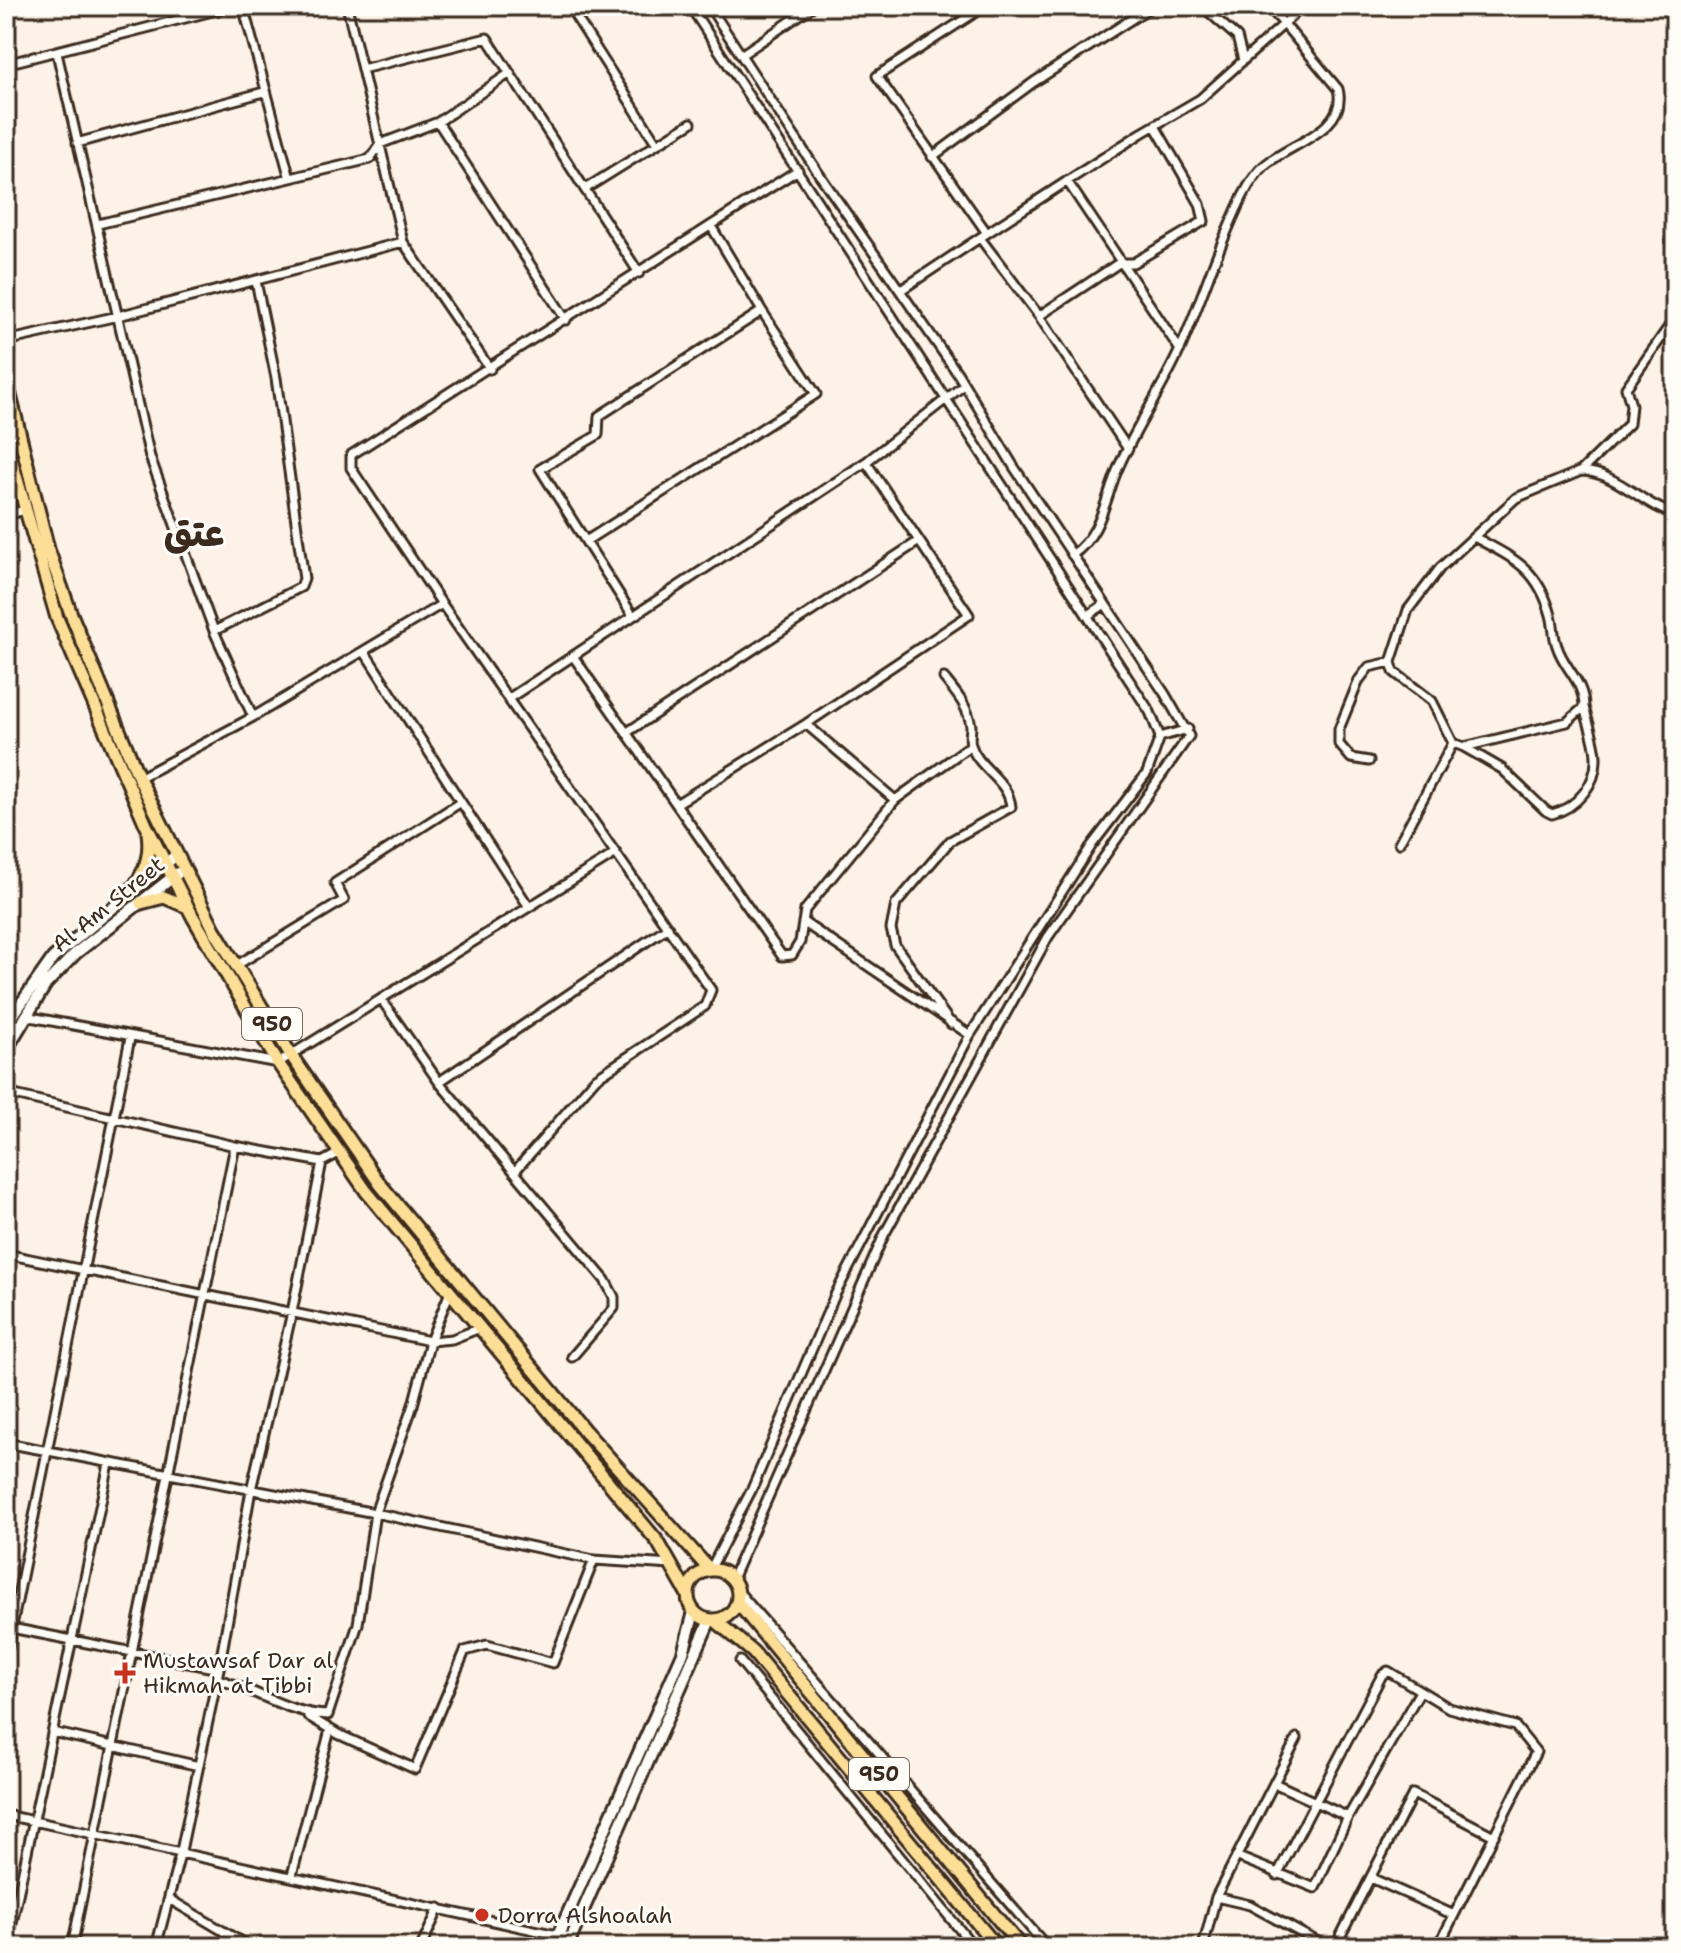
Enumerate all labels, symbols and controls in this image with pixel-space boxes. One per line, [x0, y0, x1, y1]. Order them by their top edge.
district label: عتق [164, 507, 224, 558]
street label: Al Am Street [46, 850, 171, 959]
road number: 950 [242, 1008, 302, 1040]
place label: Mustawsaf Dar al Hikmah at Tibbi [143, 1646, 334, 1700]
marker: Mustawsaf Dar al Hikmah at Tibbi [114, 1662, 136, 1684]
road number: 950 [849, 1758, 909, 1790]
place label: Dorra Alshoalah [498, 1901, 673, 1930]
marker: Dorra Alshoalah [473, 1906, 491, 1924]

